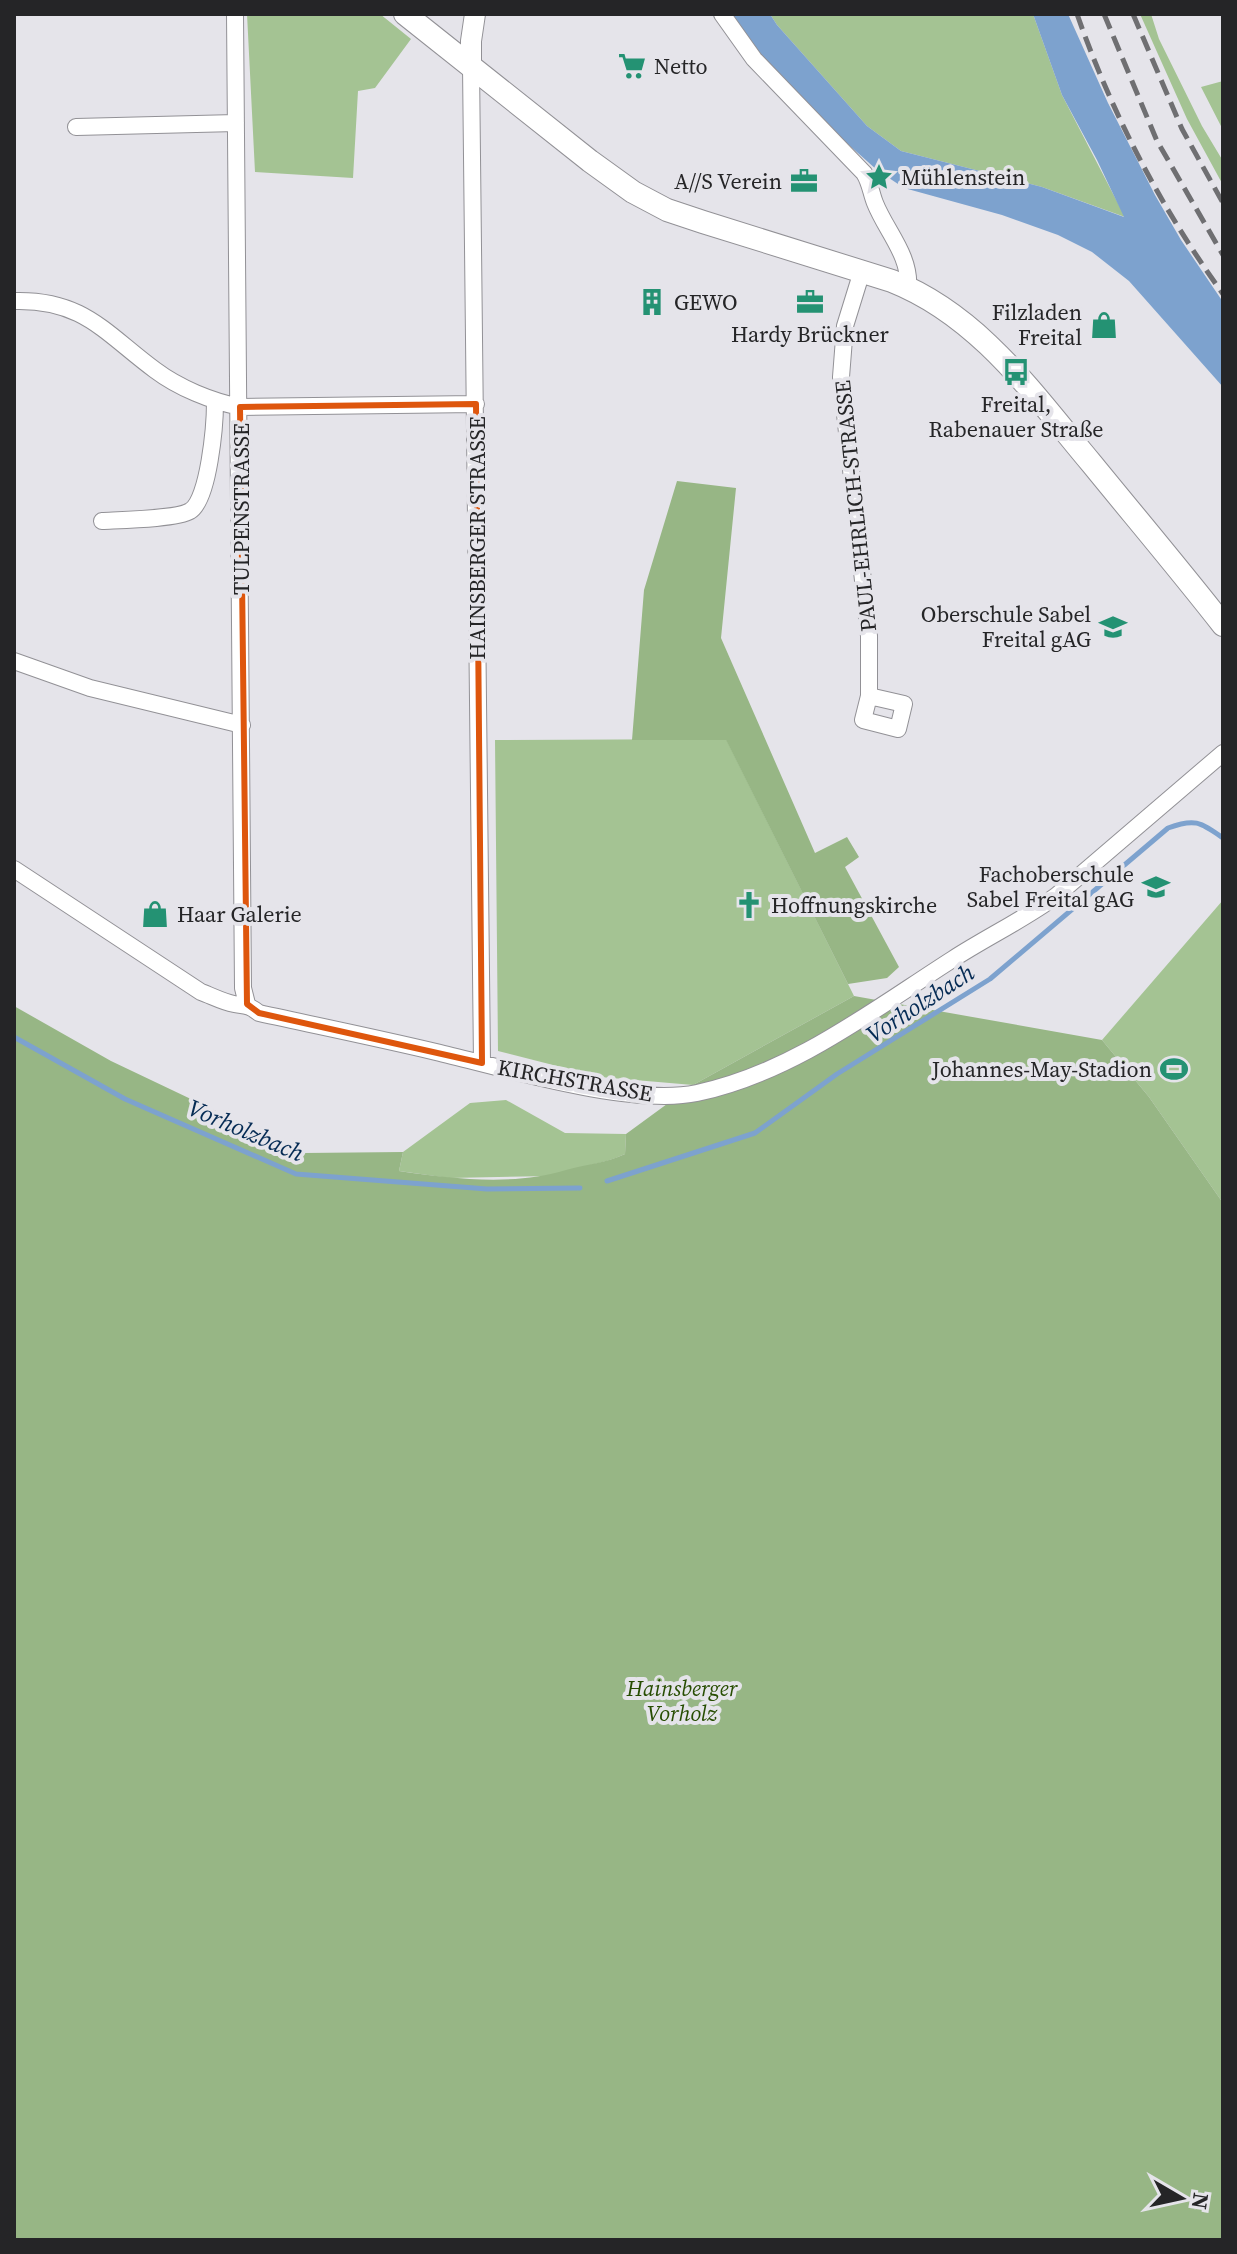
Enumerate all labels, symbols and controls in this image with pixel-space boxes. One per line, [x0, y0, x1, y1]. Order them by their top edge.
supermarket icon: Netto [617, 51, 647, 81]
place label: Netto [654, 51, 708, 81]
place icon: Mühlenstein [864, 162, 894, 192]
place label: Mühlenstein [901, 162, 1025, 192]
place label: A//S Verein [674, 166, 782, 196]
office icon: A//S Verein [789, 166, 819, 196]
building icon: GEWO [637, 287, 667, 317]
place label: GEWO [674, 287, 738, 317]
office icon: Hardy Brückner [795, 287, 825, 317]
place label: Filzladen Freital [992, 297, 1082, 352]
shop icon: Filzladen Freital [1089, 310, 1119, 340]
place label: Hardy Brückner [731, 319, 890, 349]
bus stop icon: Freital, Rabenauer Straße [1001, 357, 1031, 387]
street label: PAUL-EHRLICH-STRASSE [827, 379, 883, 633]
place label: Freital, Rabenauer Straße [929, 389, 1103, 444]
street label: HAINSBERGER STRASSE [462, 416, 492, 660]
street label: TULPENSTRASSE [226, 423, 256, 595]
place label: Oberschule Sabel Freital gAG [921, 599, 1091, 654]
school or university icon: Oberschule Sabel Freital gAG [1098, 612, 1128, 642]
place label: Fachoberschule Sabel Freital gAG [967, 859, 1134, 914]
school or university icon: Fachoberschule Sabel Freital gAG [1141, 872, 1171, 902]
church icon: Hoffnungskirche [734, 890, 764, 920]
place label: Hoffnungskirche [771, 890, 937, 920]
shop icon: Haar Galerie [140, 899, 170, 929]
place label: Haar Galerie [177, 899, 302, 929]
water label: Vorholzbach [859, 956, 981, 1050]
street label: KIRCHSTRASSE [495, 1052, 655, 1108]
place label: Johannes-May-Stadion [931, 1054, 1152, 1084]
sports icon: Johannes-May-Stadion [1159, 1054, 1189, 1084]
water label: Vorholzbach [183, 1091, 309, 1169]
park label: Hainsberger Vorholz [626, 1673, 739, 1728]
north arrow [1141, 2158, 1221, 2238]
text: N [1185, 2191, 1217, 2211]

